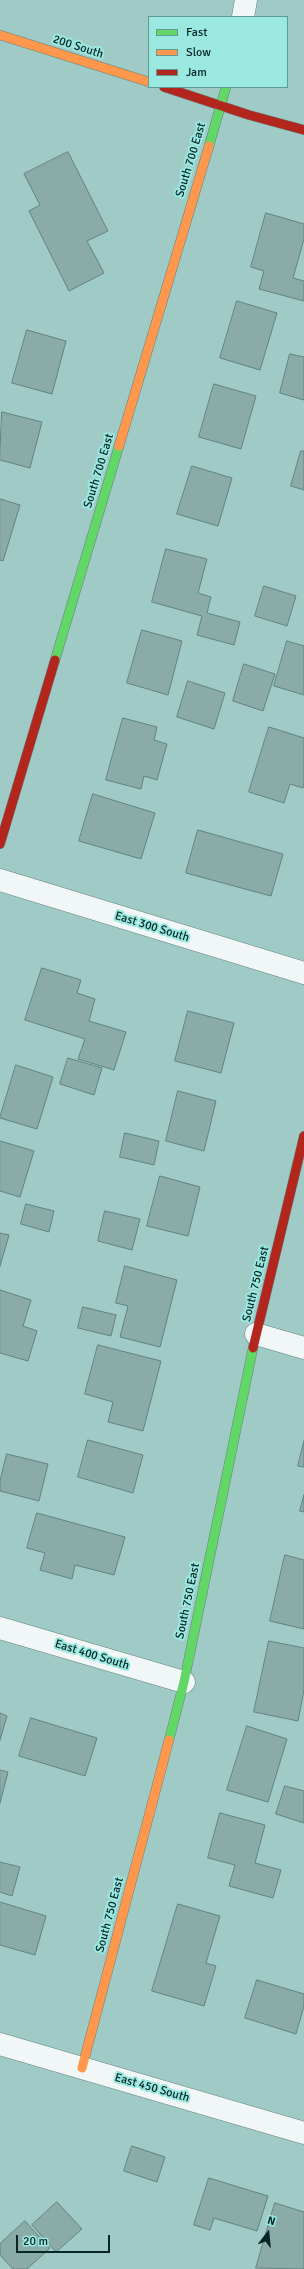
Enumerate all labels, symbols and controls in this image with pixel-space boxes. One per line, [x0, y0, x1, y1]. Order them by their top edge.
legend [148, 16, 288, 88]
text: Fast [186, 25, 207, 40]
street label: 200 South [51, 32, 105, 62]
text: Slow [186, 45, 211, 60]
text: Jam [186, 65, 207, 80]
street label: South 700 East [173, 121, 209, 199]
street label: South 700 East [81, 432, 117, 510]
street label: East 300 South [113, 909, 191, 945]
street label: South 750 East [240, 1245, 272, 1323]
street label: South 750 East [173, 1562, 203, 1640]
street label: East 400 South [53, 1637, 131, 1673]
street label: South 750 East [93, 1876, 127, 1954]
street label: East 450 South [113, 2070, 191, 2106]
north arrow [248, 2213, 288, 2253]
text: N [266, 2214, 277, 2228]
scale bar [18, 2227, 112, 2253]
text: 20 m [23, 2234, 48, 2249]

